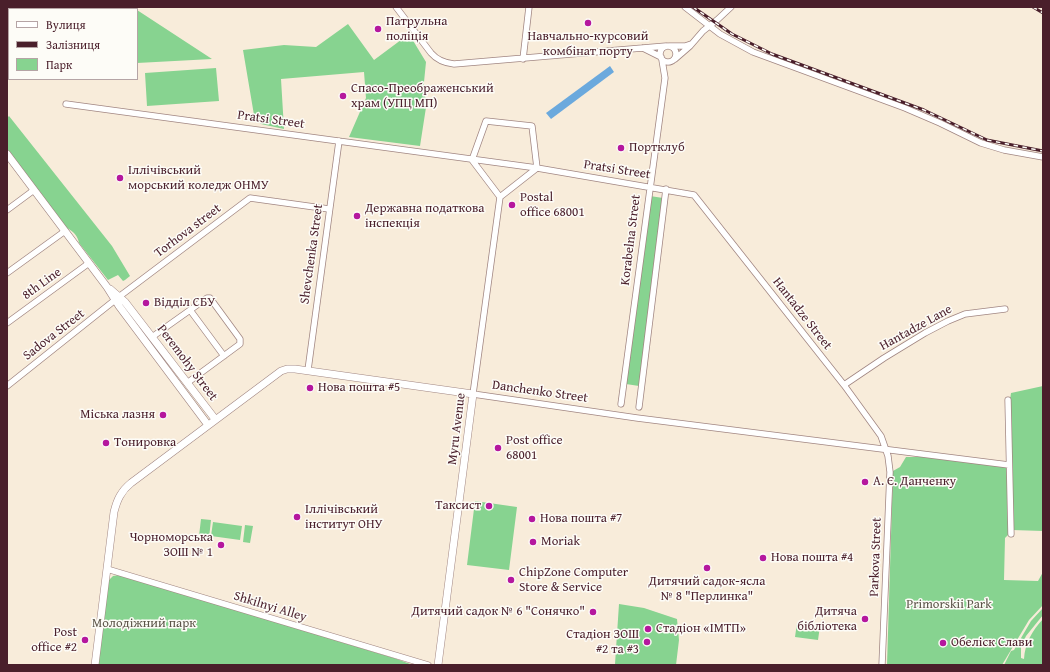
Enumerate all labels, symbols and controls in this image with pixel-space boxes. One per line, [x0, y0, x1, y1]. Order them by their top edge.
legend [8, 8, 138, 80]
place label: Патрульна поліція [386, 14, 448, 45]
text: Вулиця [46, 16, 86, 33]
marker: Навчально-курсовий комбінат порту [583, 18, 593, 28]
marker: Патрульна поліція [373, 24, 383, 34]
place label: Навчально-курсовий комбінат порту [528, 29, 648, 60]
text: Залізниця [46, 36, 100, 53]
text: Парк [46, 56, 72, 73]
place label: Спасо-Преображенський храм (УПЦ МП) [351, 81, 494, 112]
marker: Спасо-Преображенський храм (УПЦ МП) [338, 91, 348, 101]
street label: Pratsi Street [236, 108, 306, 132]
place label: Портклуб [629, 140, 685, 156]
marker: Портклуб [616, 143, 626, 153]
street label: Pratsi Street [582, 157, 652, 183]
place label: Іллічівський морський коледж ОНМУ [128, 163, 269, 194]
marker: Іллічівський морський коледж ОНМУ [115, 173, 125, 183]
place label: Postal office 68001 [520, 190, 585, 221]
street label: Korabelna Street [618, 194, 644, 286]
marker: Postal office 68001 [507, 200, 517, 210]
street label: Torhova street [152, 201, 224, 261]
place label: Державна податкова інспекція [365, 201, 485, 232]
street label: Shevchenka Street [297, 203, 327, 305]
marker: Державна податкова інспекція [352, 211, 362, 221]
street label: 8th Line [19, 265, 65, 303]
street label: Hantadze Street [769, 275, 835, 353]
place label: Відділ СБУ [154, 295, 215, 311]
marker: Відділ СБУ [141, 298, 151, 308]
street label: Hantadze Lane [877, 302, 955, 354]
street label: Sadova Street [20, 306, 88, 364]
street label: Peremohy Street [153, 322, 221, 404]
street label: Danchenko Street [491, 378, 589, 406]
place label: Нова пошта #5 [318, 380, 400, 396]
marker: Нова пошта #5 [305, 383, 315, 393]
street label: Myru Avenue [445, 392, 469, 466]
place label: Міська лазня [80, 407, 155, 423]
marker: Міська лазня [158, 410, 168, 420]
place label: Post office 68001 [506, 433, 563, 464]
place label: Тонировка [114, 435, 176, 451]
marker: Тонировка [101, 438, 111, 448]
marker: Post office 68001 [493, 443, 503, 453]
place label: А. Є. Данченку [873, 474, 956, 490]
marker: А. Є. Данченку [860, 477, 870, 487]
place label: Таксист [435, 498, 481, 514]
marker: Таксист [484, 501, 494, 511]
place label: Іллічівський інститут ОНУ [305, 502, 382, 533]
place label: Нова пошта #7 [540, 511, 622, 527]
marker: Іллічівський інститут ОНУ [292, 512, 302, 522]
marker: Нова пошта #7 [527, 514, 537, 524]
street label: Parkova Street [867, 517, 885, 597]
place label: Чорноморська ЗОШ № 1 [129, 530, 213, 561]
place label: Moriak [541, 534, 580, 550]
marker: Moriak [528, 537, 538, 547]
marker: Чорноморська ЗОШ № 1 [216, 540, 226, 550]
place label: Нова пошта #4 [771, 550, 853, 566]
marker: Нова пошта #4 [758, 553, 768, 563]
marker: Дитячий садок-ясла № 8 "Перлинка" [702, 563, 712, 573]
place label: ChipZone Computer Store & Service [519, 565, 628, 596]
place label: Дитячий садок-ясла № 8 "Перлинка" [649, 574, 765, 605]
marker: ChipZone Computer Store & Service [506, 575, 516, 585]
street label: Shkilnyi Alley [232, 588, 308, 626]
park label: Primorskii Park [906, 597, 992, 613]
place label: Дитячий садок № 6 "Сонячко" [412, 604, 585, 620]
place label: Дитяча бібліотека [797, 604, 857, 635]
marker: Дитячий садок № 6 "Сонячко" [588, 607, 598, 617]
marker: Дитяча бібліотека [860, 614, 870, 624]
park label: Молодіжний парк [92, 616, 196, 632]
place label: Стадіон «ІМТП» [656, 621, 746, 637]
marker: Стадіон «ІМТП» [643, 624, 653, 634]
place label: Post office #2 [31, 625, 77, 656]
place label: Стадіон ЗОШ #2 та #3 [566, 627, 639, 658]
marker: Post office #2 [80, 635, 90, 645]
place label: Обеліск Cлави [951, 635, 1032, 651]
marker: Стадіон ЗОШ #2 та #3 [642, 637, 652, 647]
marker: Обеліск Cлави [938, 638, 948, 648]

